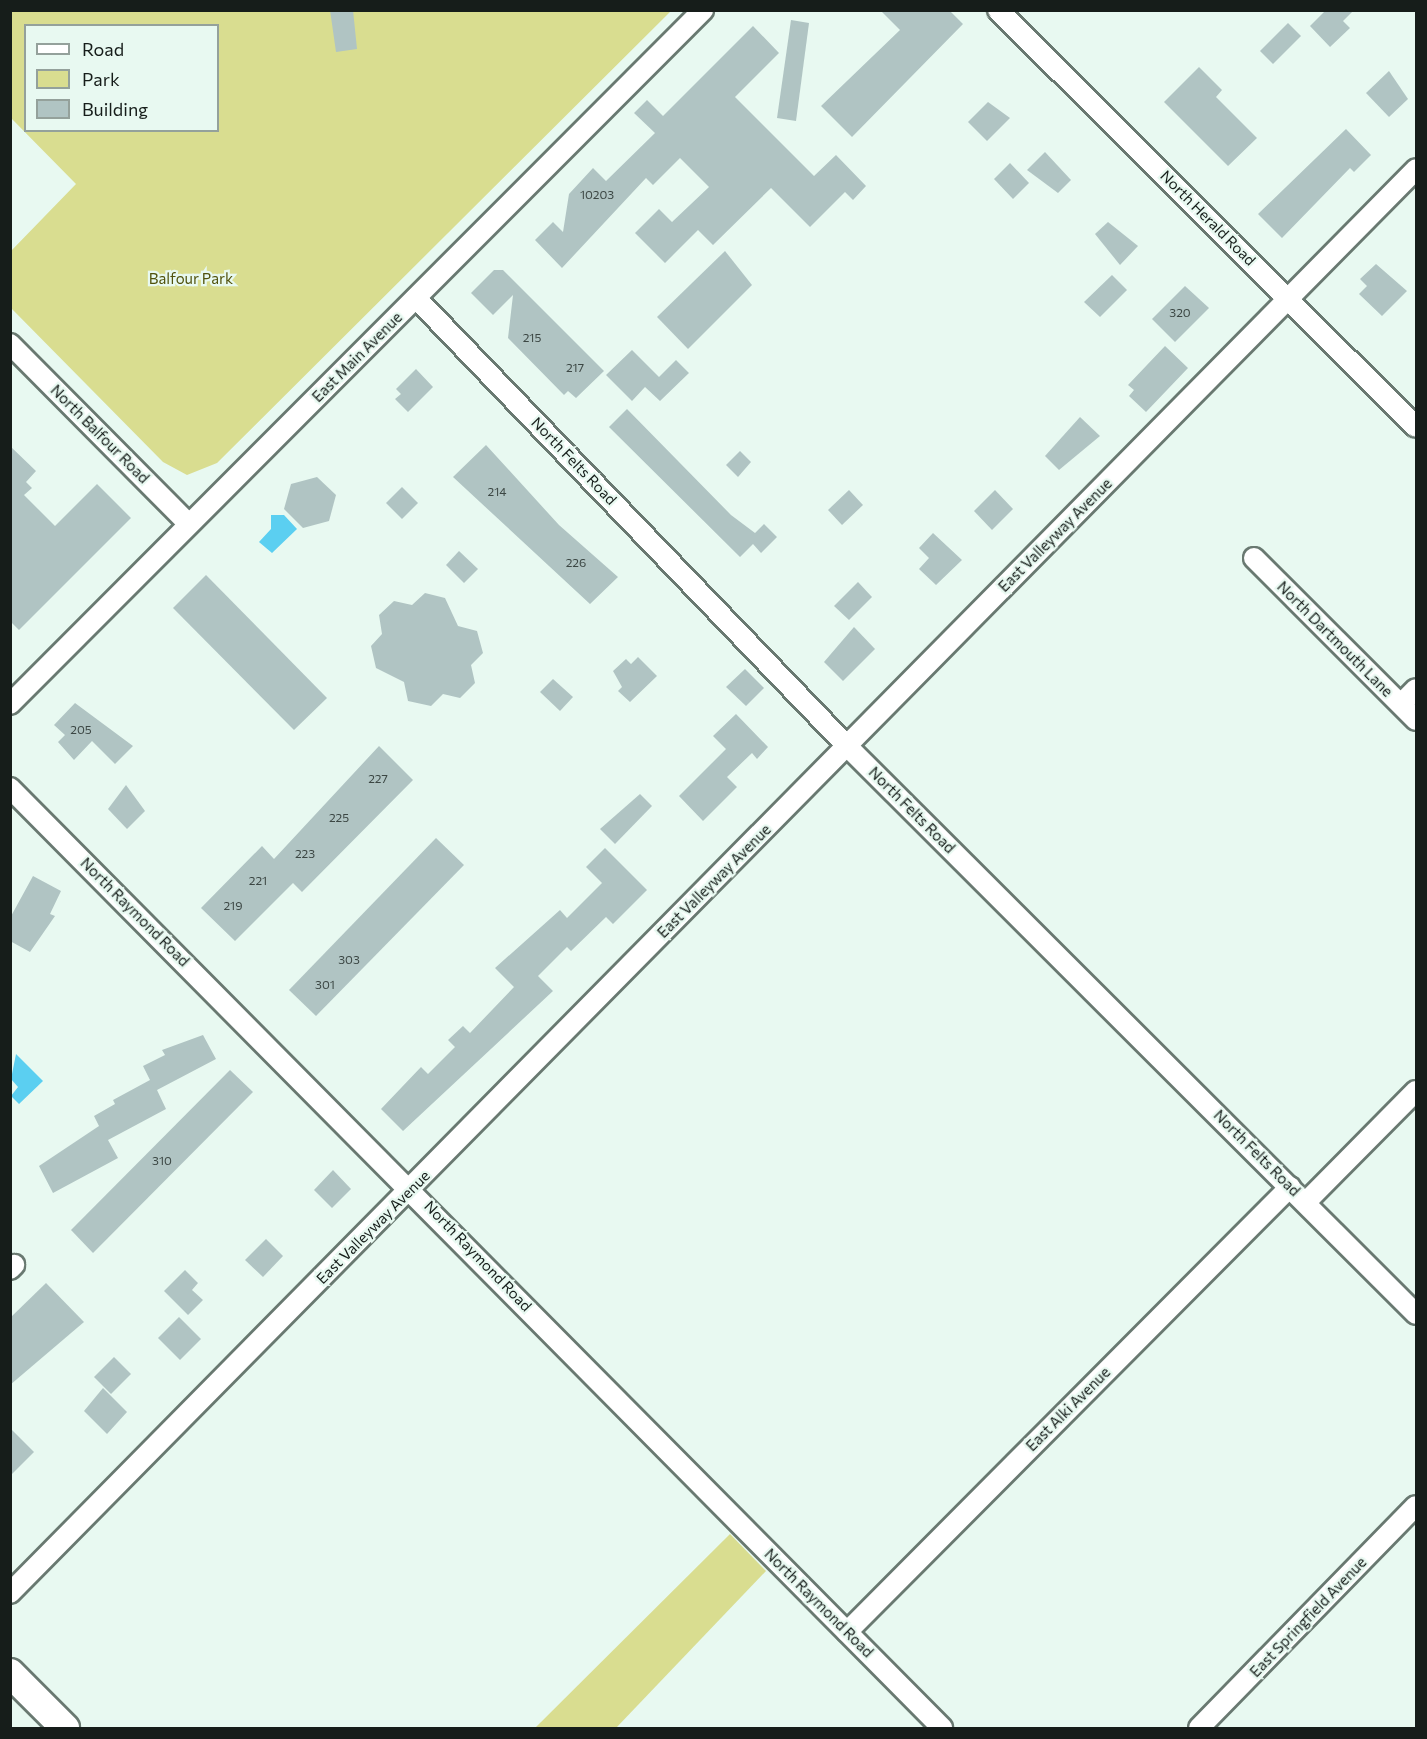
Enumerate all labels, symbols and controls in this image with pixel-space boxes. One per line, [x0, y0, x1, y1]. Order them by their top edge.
legend [24, 24, 219, 132]
text: Road [82, 38, 124, 60]
text: Park [82, 68, 120, 90]
text: Building [82, 98, 148, 120]
street label: North Herald Road [1157, 167, 1259, 269]
house number: 10203 [580, 188, 614, 202]
park label: Balfour Park [149, 270, 233, 288]
house number: 320 [1169, 306, 1191, 320]
street label: East Main Avenue [308, 308, 406, 406]
house number: 215 [523, 331, 541, 345]
house number: 217 [566, 361, 584, 375]
street label: North Balfour Road [47, 381, 153, 487]
street label: North Felts Road [528, 413, 620, 509]
street label: East Valleyway Avenue [994, 474, 1116, 596]
house number: 214 [488, 485, 506, 499]
house number: 226 [566, 556, 586, 570]
street label: North Dartmouth Lane [1274, 578, 1396, 700]
house number: 205 [70, 723, 92, 737]
street label: North Felts Road [865, 763, 959, 857]
house number: 227 [368, 772, 388, 786]
house number: 225 [329, 811, 349, 825]
street label: East Valleyway Avenue [653, 820, 775, 942]
house number: 223 [295, 847, 315, 861]
street label: North Raymond Road [77, 854, 193, 970]
house number: 221 [249, 874, 267, 888]
house number: 219 [223, 899, 243, 913]
house number: 303 [338, 953, 360, 967]
house number: 301 [315, 978, 335, 992]
street label: North Felts Road [1210, 1106, 1304, 1200]
house number: 310 [152, 1154, 172, 1168]
street label: East Valleyway Avenue [312, 1166, 434, 1288]
street label: North Raymond Road [421, 1197, 535, 1315]
street label: East Alki Avenue [1022, 1363, 1114, 1455]
street label: North Raymond Road [761, 1545, 877, 1661]
street label: East Springfield Avenue [1246, 1553, 1370, 1681]

